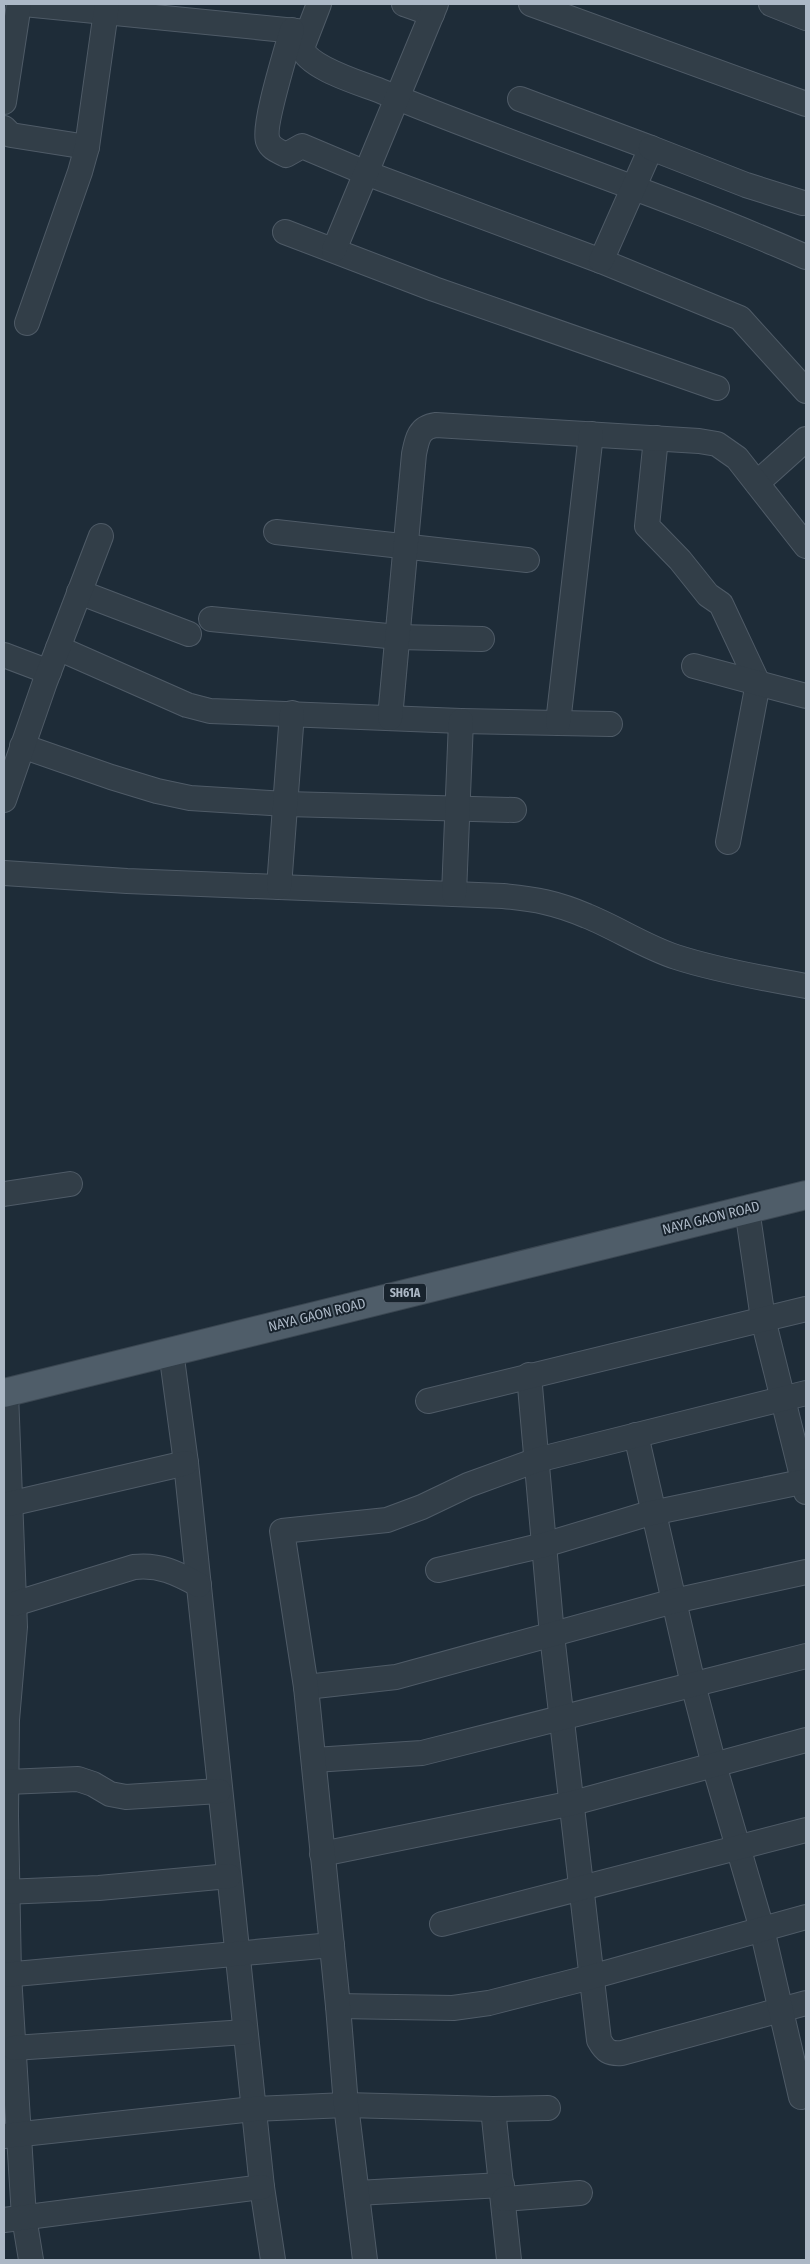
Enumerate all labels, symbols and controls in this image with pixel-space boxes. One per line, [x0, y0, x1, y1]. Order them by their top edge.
street label: NAYA GAON ROAD [661, 1198, 761, 1238]
road number: SH61A [384, 1284, 426, 1302]
street label: NAYA GAON ROAD [267, 1295, 367, 1335]

